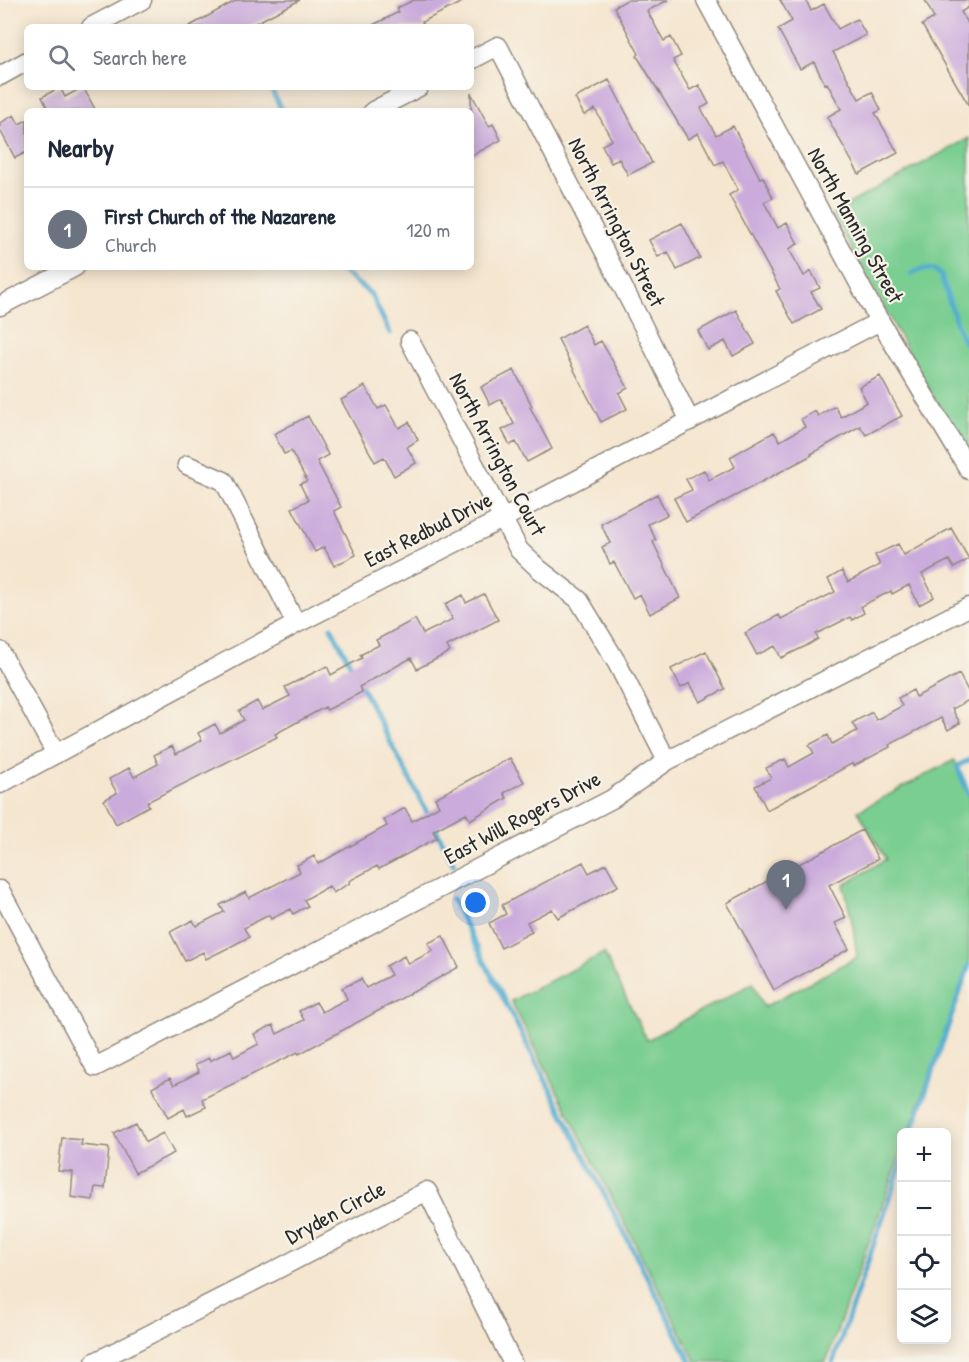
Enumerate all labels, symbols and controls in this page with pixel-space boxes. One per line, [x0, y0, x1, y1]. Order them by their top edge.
search box [24, 24, 474, 90]
icon: search [45, 41, 78, 74]
text: Search here [93, 42, 187, 72]
text: Nearby [48, 130, 114, 165]
street label: North Arrington Street [561, 132, 673, 312]
street label: North Manning Street [801, 142, 911, 308]
text: First Church of the Nazarene [105, 201, 336, 231]
text: 1 [64, 216, 71, 243]
text: 120 m [406, 216, 450, 243]
text: Church [105, 231, 156, 258]
street label: North Arrington Court [442, 367, 554, 541]
street label: East Redbud Drive [359, 484, 497, 574]
street label: East Will Rogers Drive [438, 763, 606, 871]
pin: 1 [766, 860, 806, 910]
your location [461, 888, 490, 917]
map controls [897, 1128, 951, 1344]
button: + [897, 1128, 951, 1182]
street label: Dryden Circle [280, 1173, 390, 1251]
button: − [897, 1182, 951, 1236]
button: locate [897, 1236, 951, 1290]
button: layers [897, 1290, 951, 1344]

